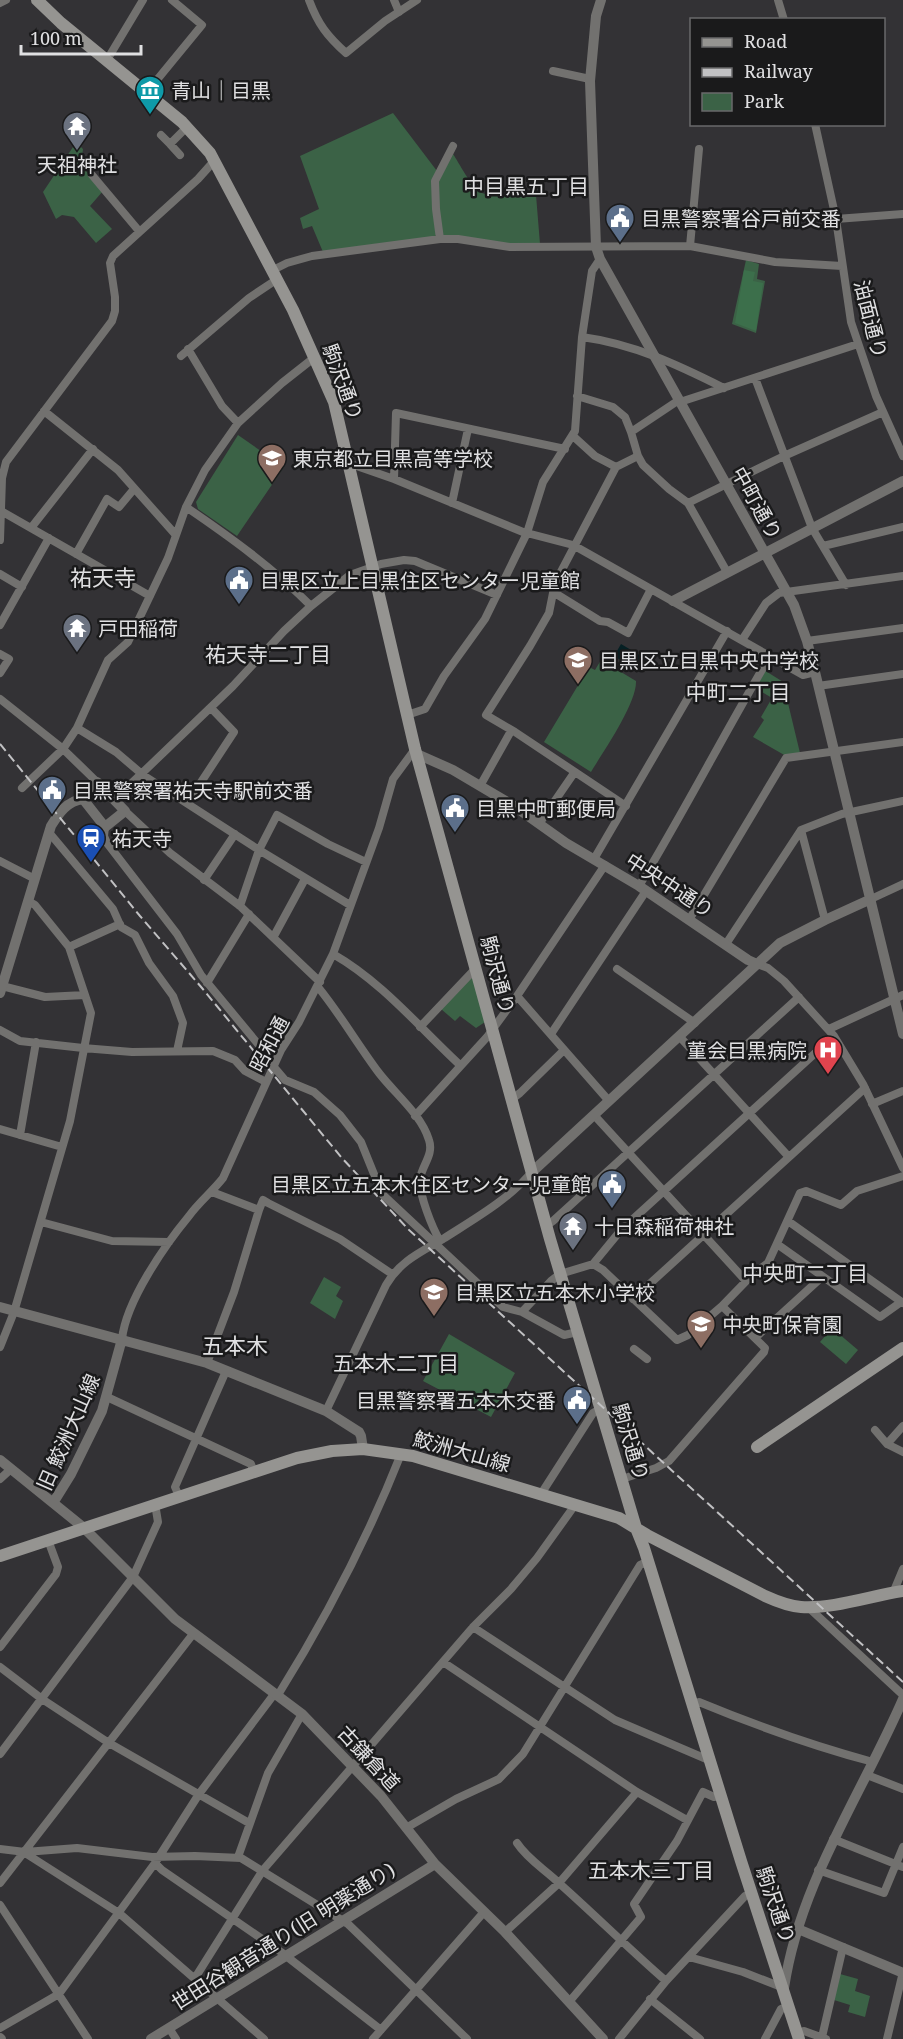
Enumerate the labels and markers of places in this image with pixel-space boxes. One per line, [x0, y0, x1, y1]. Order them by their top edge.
museum icon: 青山｜目黒 [134, 74, 166, 116]
place label: 青山｜目黒 [171, 77, 271, 104]
temple icon: 天祖神社 [61, 110, 93, 152]
place label: 天祖神社 [37, 151, 117, 178]
public building icon: 目黒警察署谷戸前交番 [604, 202, 636, 244]
place label: 目黒警察署谷戸前交番 [641, 205, 841, 232]
school or university icon: 東京都立目黒高等学校 [256, 442, 288, 484]
place label: 東京都立目黒高等学校 [293, 445, 493, 472]
public building icon: 目黒区立上目黒住区センター児童館 [223, 564, 255, 606]
place label: 目黒区立上目黒住区センター児童館 [260, 567, 580, 594]
temple icon: 戸田稲荷 [61, 612, 93, 654]
place label: 戸田稲荷 [98, 615, 178, 642]
school or university icon: 目黒区立目黒中央中学校 [562, 644, 594, 686]
place label: 目黒区立目黒中央中学校 [599, 647, 819, 674]
public building icon: 目黒警察署祐天寺駅前交番 [36, 774, 68, 816]
place label: 目黒警察署祐天寺駅前交番 [73, 777, 313, 804]
public building icon: 目黒中町郵便局 [439, 792, 471, 834]
place label: 目黒中町郵便局 [476, 795, 616, 822]
station icon: 祐天寺 [75, 822, 107, 864]
place label: 祐天寺 [112, 825, 172, 852]
hospital icon: 菫会目黒病院 [812, 1034, 844, 1076]
place label: 菫会目黒病院 [687, 1037, 807, 1064]
public building icon: 目黒区立五本木住区センター児童館 [596, 1168, 628, 1210]
place label: 目黒区立五本木住区センター児童館 [271, 1171, 591, 1198]
temple icon: 十日森稲荷神社 [557, 1210, 589, 1252]
place label: 十日森稲荷神社 [594, 1213, 734, 1240]
school or university icon: 目黒区立五本木小学校 [418, 1276, 450, 1318]
place label: 目黒区立五本木小学校 [455, 1279, 655, 1306]
school or university icon: 中央町保育園 [685, 1308, 717, 1350]
place label: 中央町保育園 [722, 1311, 842, 1338]
public building icon: 目黒警察署五本木交番 [561, 1384, 593, 1426]
place label: 目黒警察署五本木交番 [356, 1387, 556, 1414]

